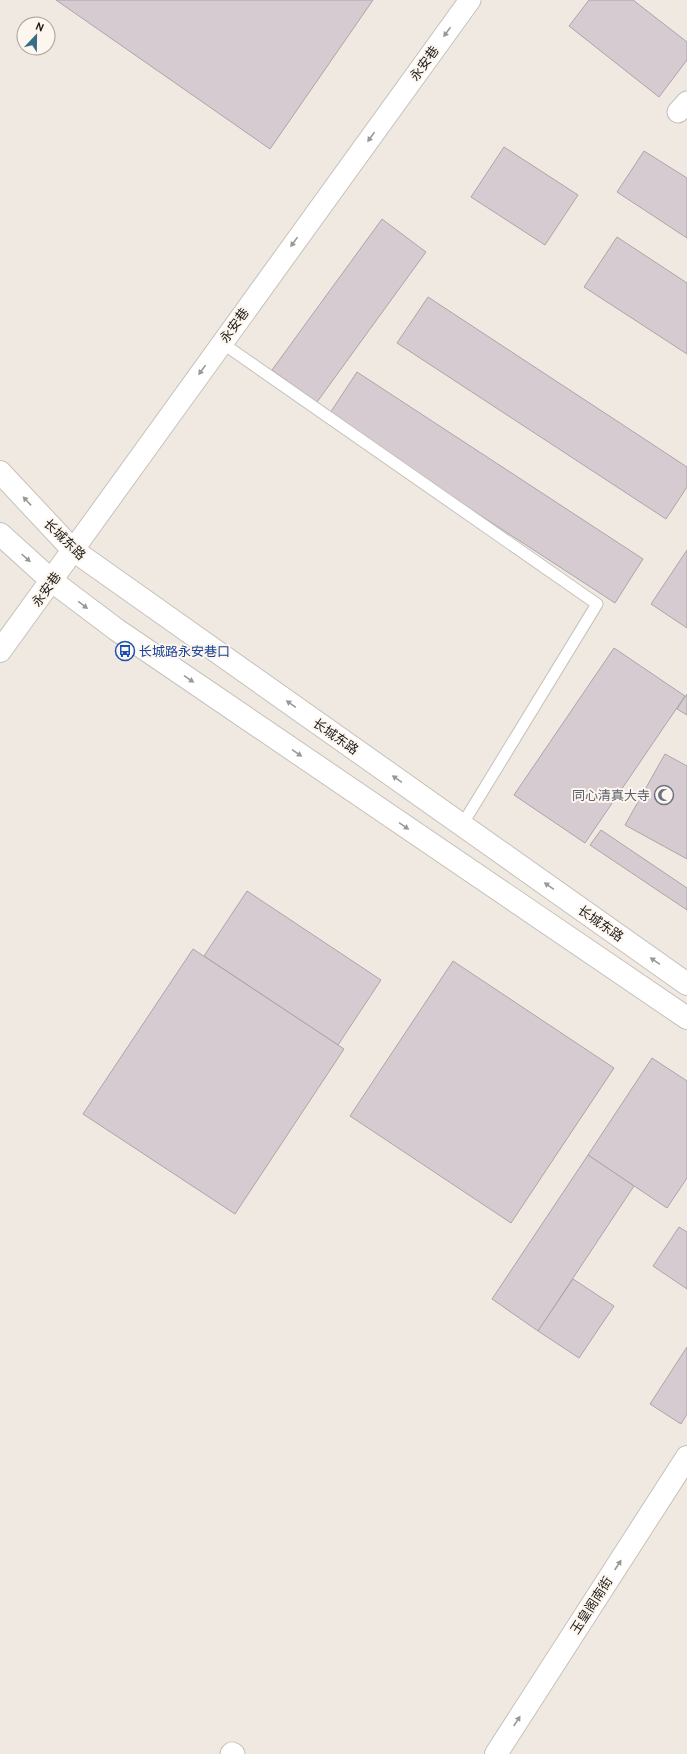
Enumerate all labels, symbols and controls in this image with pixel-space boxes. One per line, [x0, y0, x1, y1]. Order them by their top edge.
north arrow [16, 16, 56, 56]
text: N [34, 19, 46, 35]
one-way arrow [443, 26, 451, 37]
street label: 永安巷 [406, 43, 442, 83]
one-way arrow [367, 132, 375, 142]
one-way arrow [290, 237, 298, 248]
street label: 永安巷 [216, 305, 252, 345]
one-way arrow [198, 365, 206, 376]
one-way arrow [22, 496, 32, 506]
street label: 长城东路 [41, 515, 89, 563]
one-way arrow [20, 553, 31, 562]
street label: 永安巷 [28, 569, 64, 609]
one-way arrow [77, 600, 88, 609]
bus stop icon: 长城路永安巷口 [114, 640, 136, 662]
place label: 长城路永安巷口 [139, 643, 230, 659]
one-way arrow [184, 675, 194, 683]
one-way arrow [285, 700, 296, 708]
street label: 长城东路 [310, 715, 362, 757]
one-way arrow [291, 749, 302, 756]
one-way arrow [392, 775, 402, 783]
mosque icon: 同心清真大寺 [653, 784, 675, 806]
place label: 同心清真大寺 [572, 787, 650, 803]
one-way arrow [399, 822, 409, 830]
one-way arrow [544, 882, 554, 890]
street label: 长城东路 [575, 902, 627, 944]
one-way arrow [650, 957, 660, 965]
one-way arrow [614, 1559, 621, 1571]
street label: 玉皇阁南街 [567, 1573, 615, 1637]
one-way arrow [513, 1716, 521, 1726]

